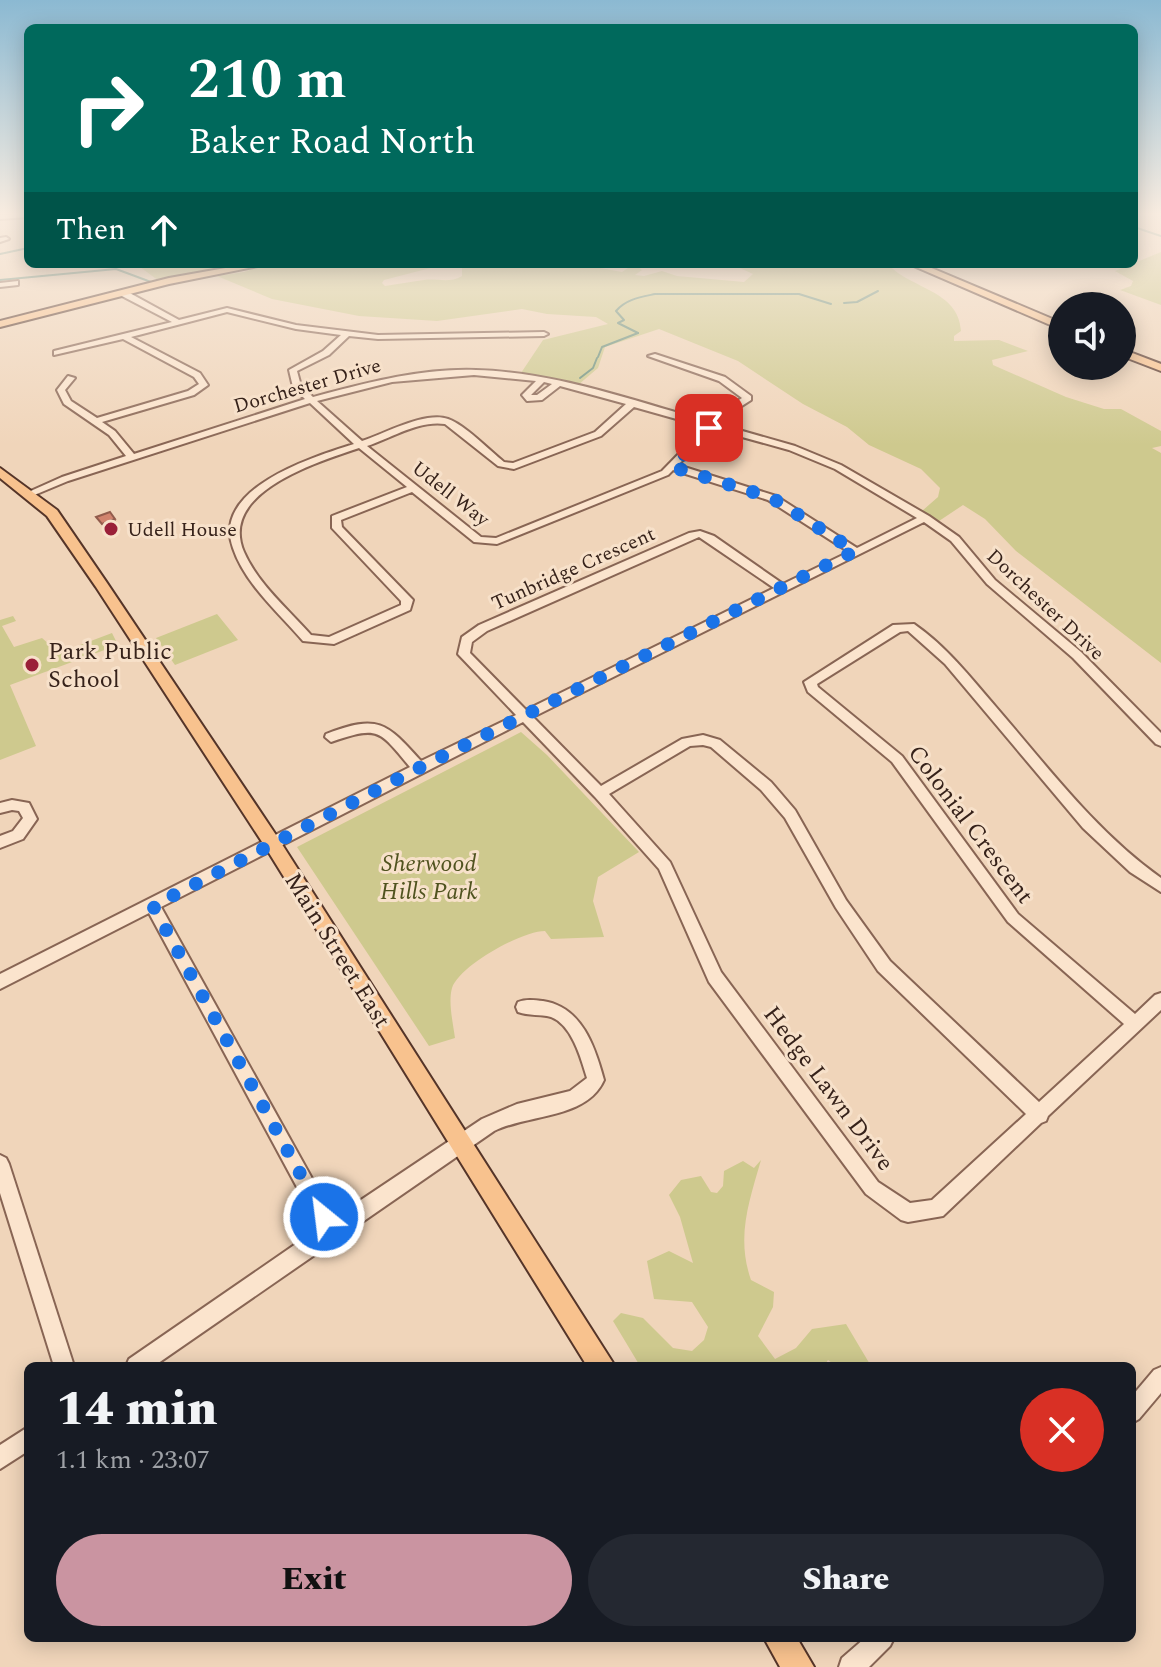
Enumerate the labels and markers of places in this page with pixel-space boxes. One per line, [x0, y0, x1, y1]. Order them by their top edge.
pin [675, 394, 743, 462]
place label: Udell House [127, 515, 237, 545]
marker: Udell House [102, 520, 120, 538]
place label: Park Public School [48, 634, 172, 698]
marker: Park Public School [23, 656, 41, 674]

